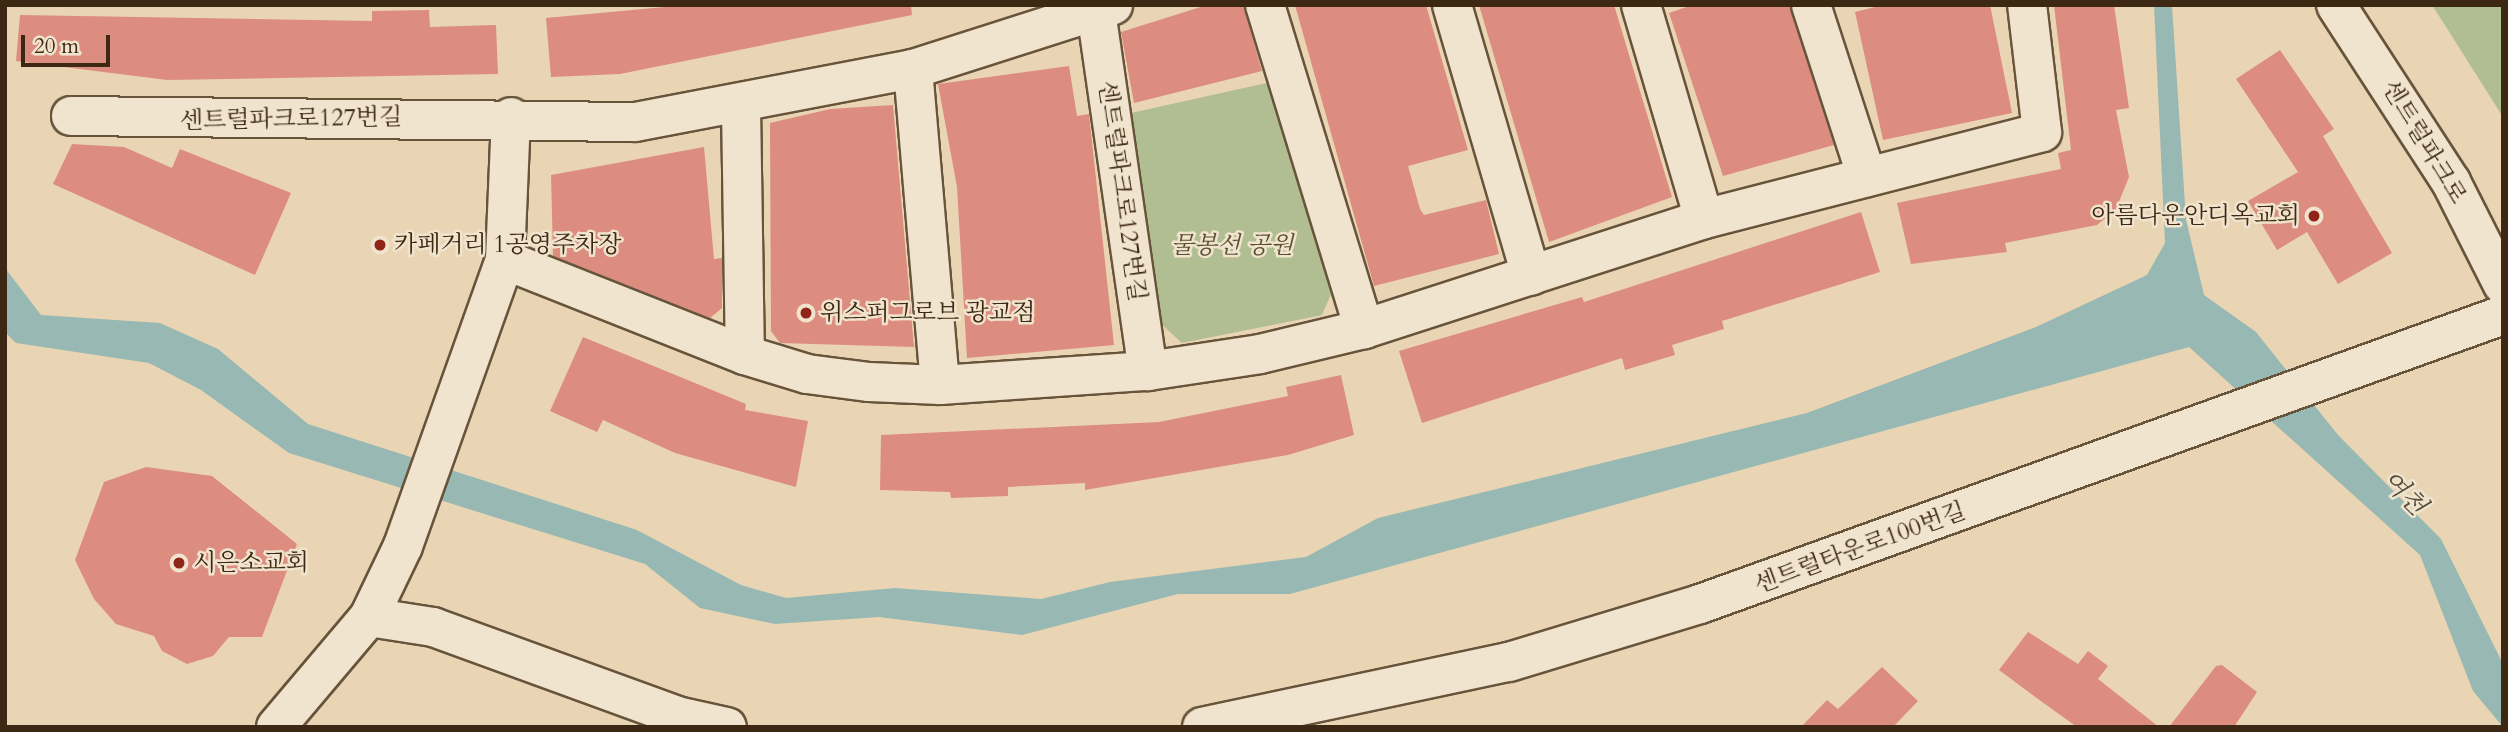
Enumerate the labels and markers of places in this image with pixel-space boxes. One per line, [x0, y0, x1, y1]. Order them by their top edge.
place label: 아름다운안디옥교회 [2091, 202, 2300, 230]
marker: 아름다운안디옥교회 [2306, 208, 2322, 224]
place label: 카페거리 1공영주차장 [394, 231, 621, 259]
marker: 카페거리 1공영주차장 [372, 237, 388, 253]
place label: 위스퍼그로브 광교점 [820, 299, 1035, 327]
marker: 위스퍼그로브 광교점 [798, 305, 814, 321]
place label: 시은소교회 [193, 549, 309, 577]
marker: 시은소교회 [171, 555, 187, 571]

